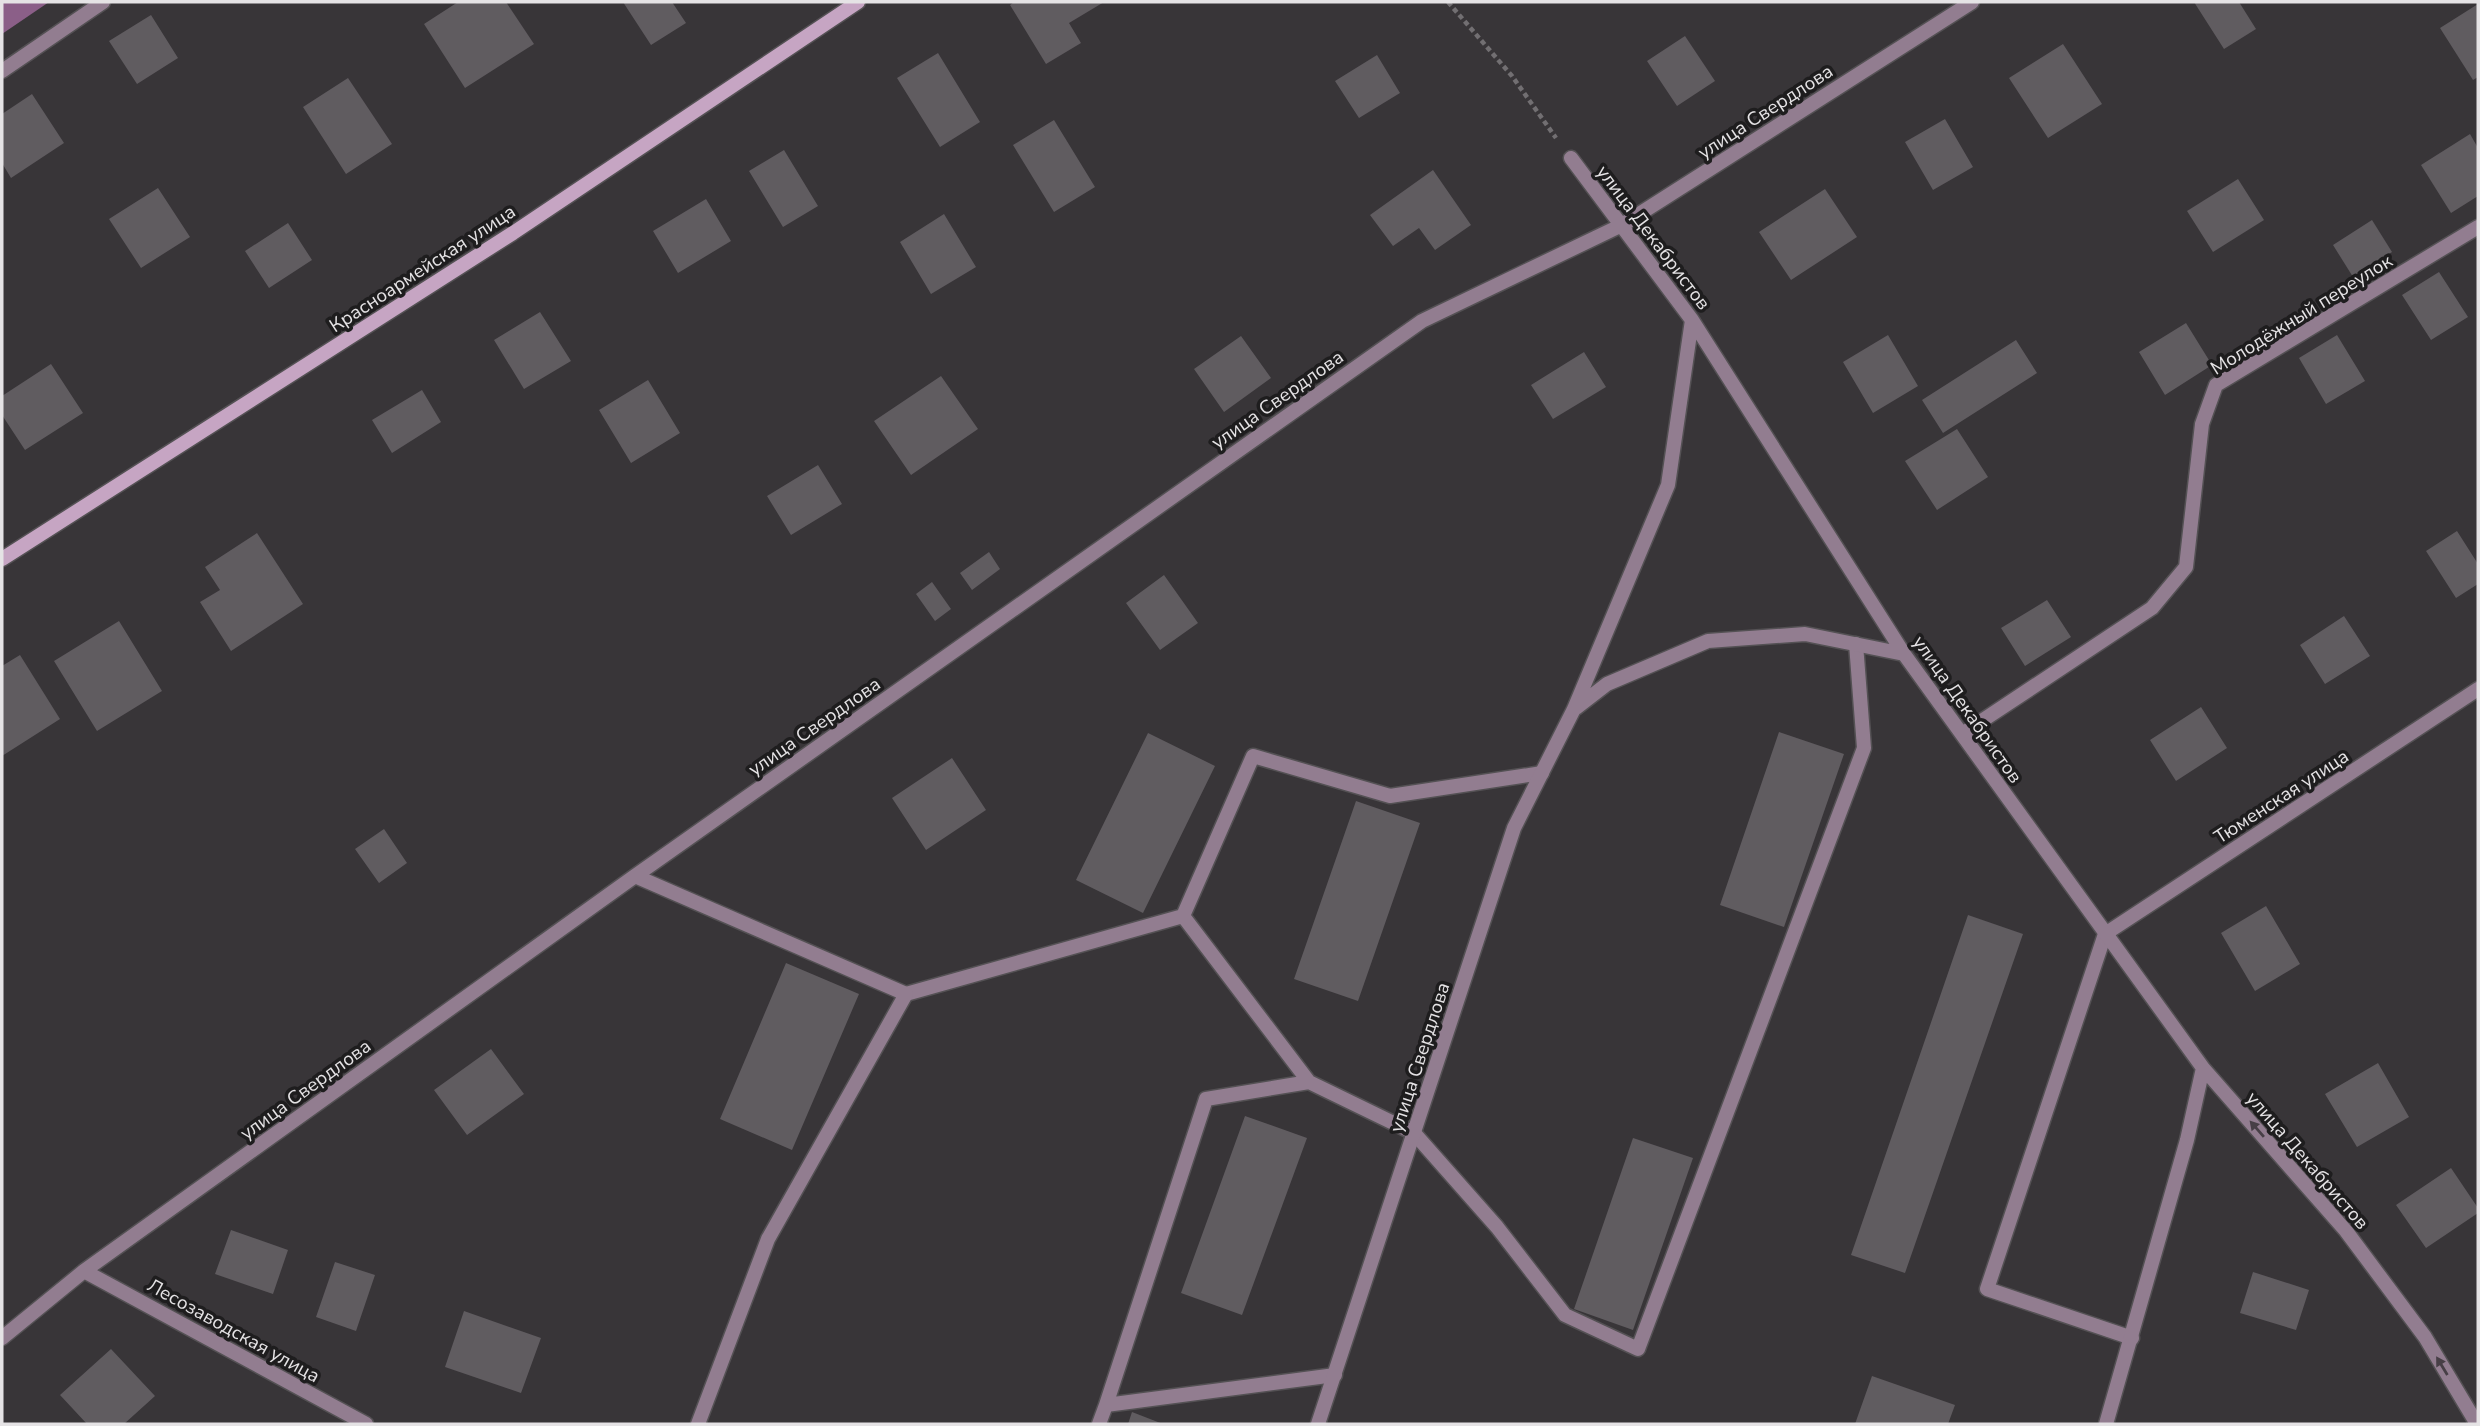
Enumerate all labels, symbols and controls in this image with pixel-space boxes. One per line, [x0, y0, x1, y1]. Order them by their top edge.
street label: улица Свердлова [1693, 58, 1838, 165]
street label: улица Декабристов [1590, 160, 1716, 315]
street label: Красноармейская улица [324, 199, 521, 339]
street label: Молодёжный переулок [2206, 248, 2397, 381]
street label: улица Свердлова [1206, 344, 1349, 455]
street label: улица Декабристов [1906, 631, 2028, 789]
street label: улица Свердлова [743, 671, 886, 782]
street label: Тюменская улица [2209, 743, 2354, 850]
street label: улица Свердлова [1383, 979, 1456, 1136]
street label: улица Свердлова [235, 1033, 376, 1146]
street label: улица Декабристов [2240, 1086, 2374, 1235]
one-way arrow [2250, 1121, 2265, 1138]
street label: Лесозаводская улица [143, 1273, 324, 1389]
one-way arrow [2436, 1356, 2449, 1375]

